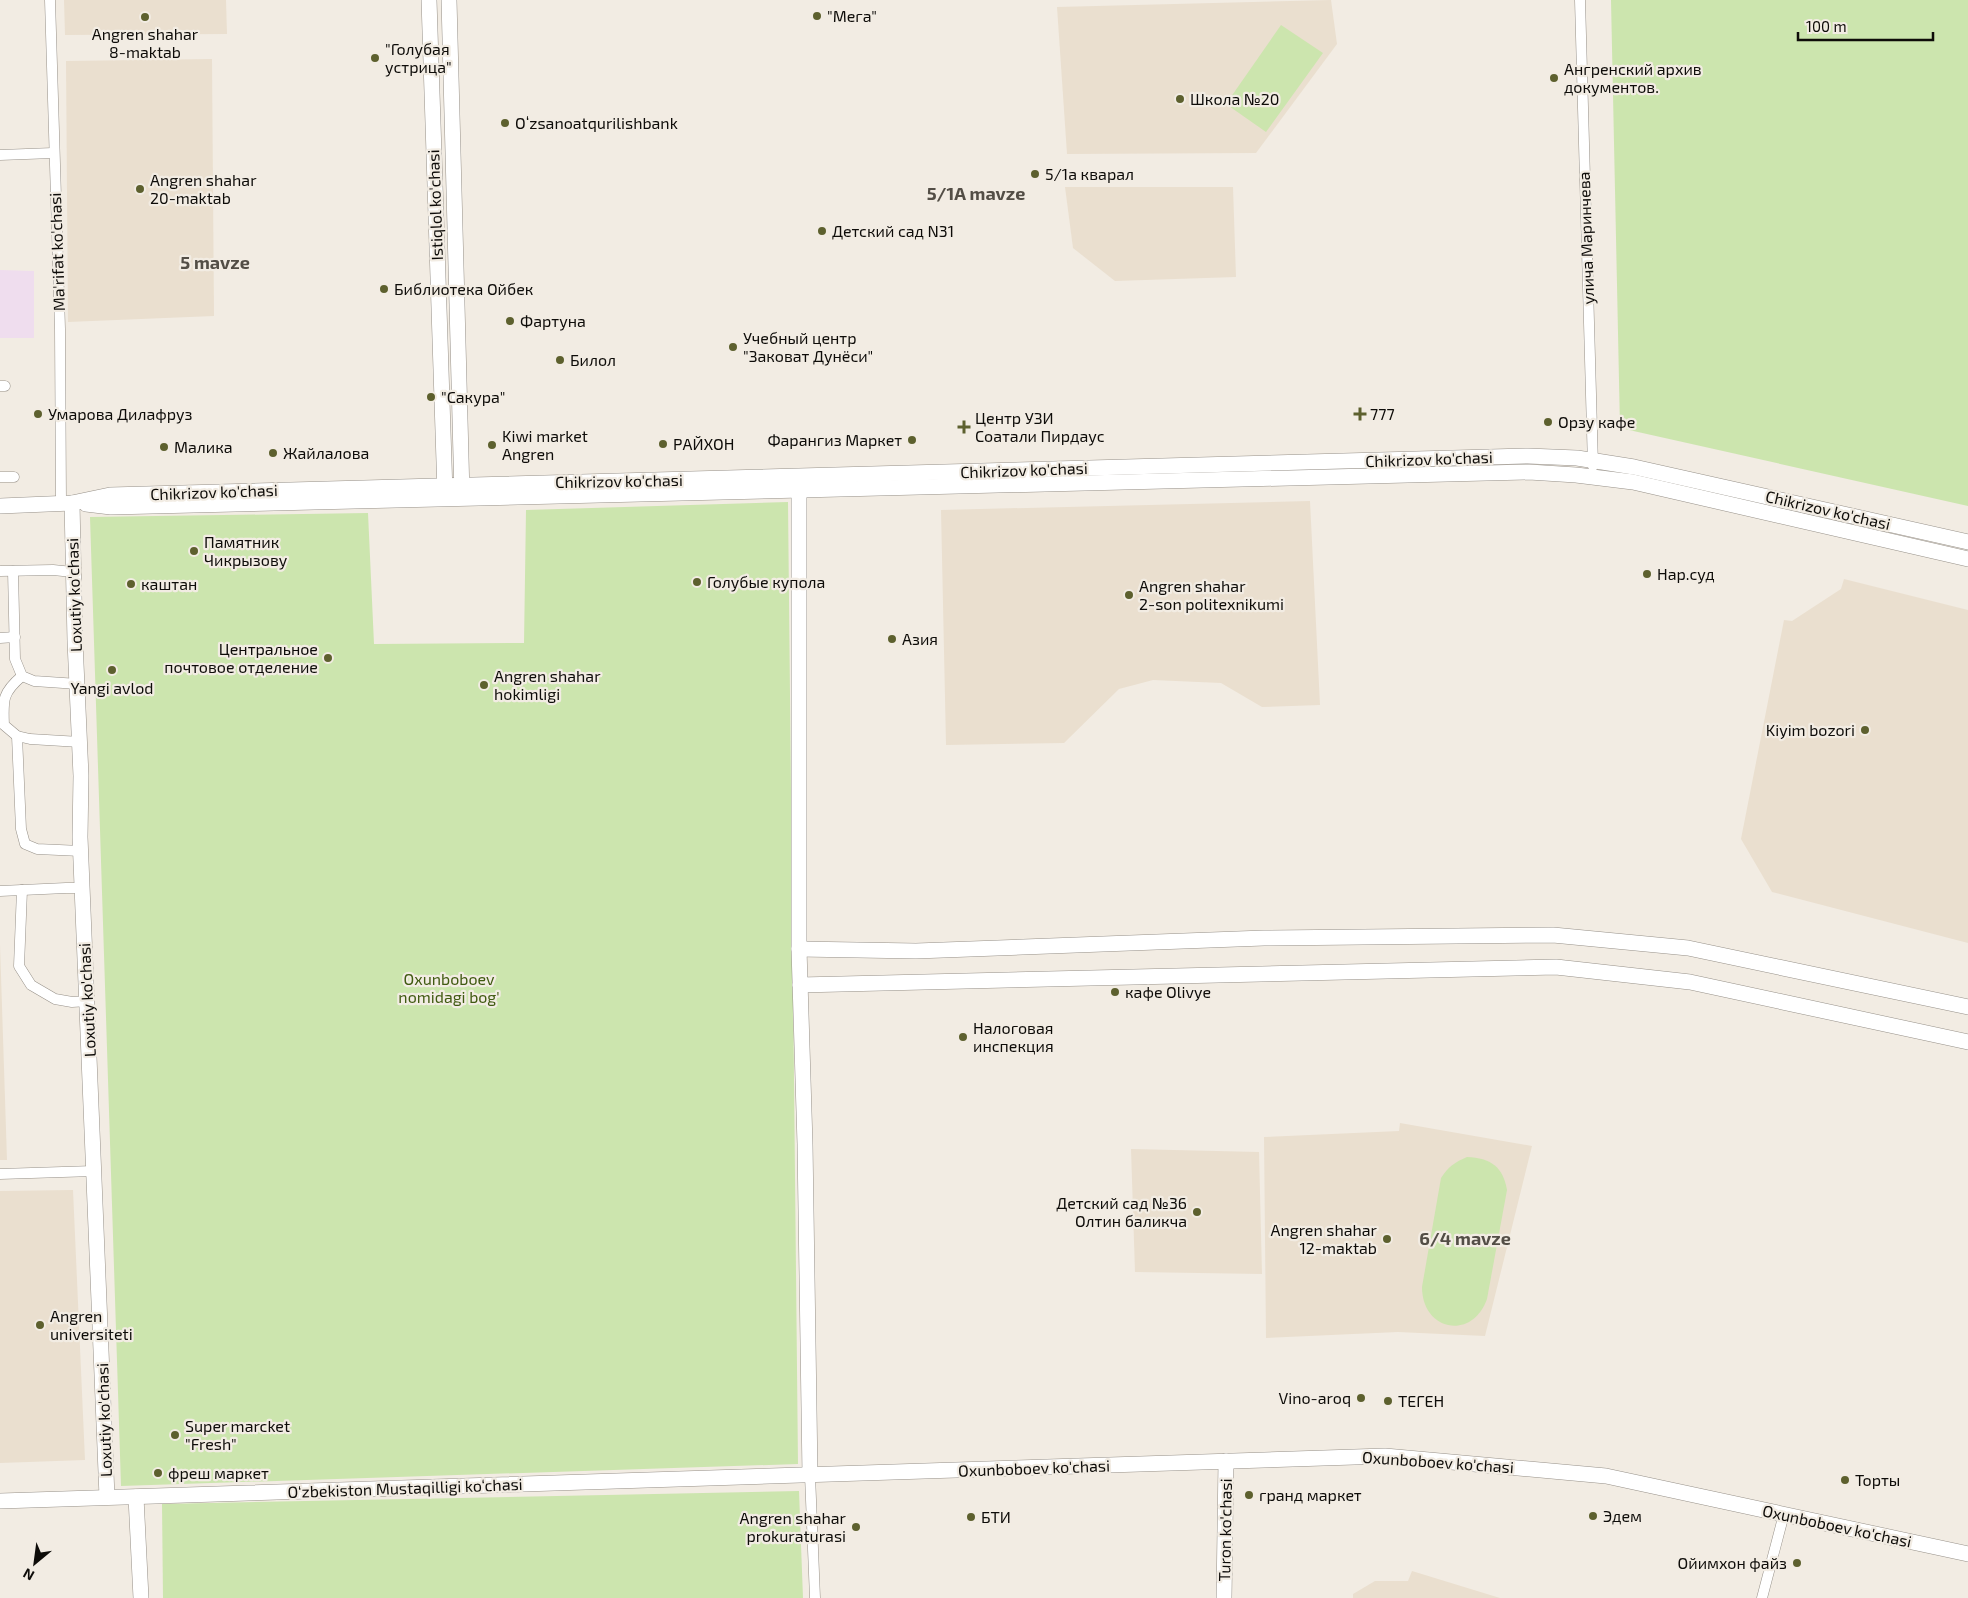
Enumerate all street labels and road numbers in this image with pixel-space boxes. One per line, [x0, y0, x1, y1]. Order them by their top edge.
street label: Istiqlol ko'chasi [423, 149, 446, 261]
street label: улича Маринчева [1574, 171, 1598, 305]
street label: Ma'rifat ko'chasi [45, 192, 68, 312]
street label: Chikrizov ko'chasi [1365, 447, 1493, 470]
street label: Chikrizov ko'chasi [960, 458, 1088, 481]
street label: Chikrizov ko'chasi [555, 470, 683, 491]
street label: Chikrizov ko'chasi [150, 480, 278, 503]
street label: Chikrizov ko'chasi [1764, 486, 1892, 533]
street label: Loxutiy ko'chasi [62, 538, 85, 652]
street label: Loxutiy ko'chasi [74, 943, 99, 1058]
street label: Loxutiy ko'chasi [92, 1363, 115, 1477]
street label: Oxunboboev ko'chasi [1362, 1447, 1514, 1476]
street label: Oxunboboev ko'chasi [958, 1455, 1110, 1480]
street label: O‘zbekiston Mustaqilligi ko‘chasi [287, 1474, 523, 1501]
street label: Turon ko'chasi [1214, 1478, 1235, 1582]
street label: Oxunboboev ko'chasi [1761, 1500, 1913, 1551]

